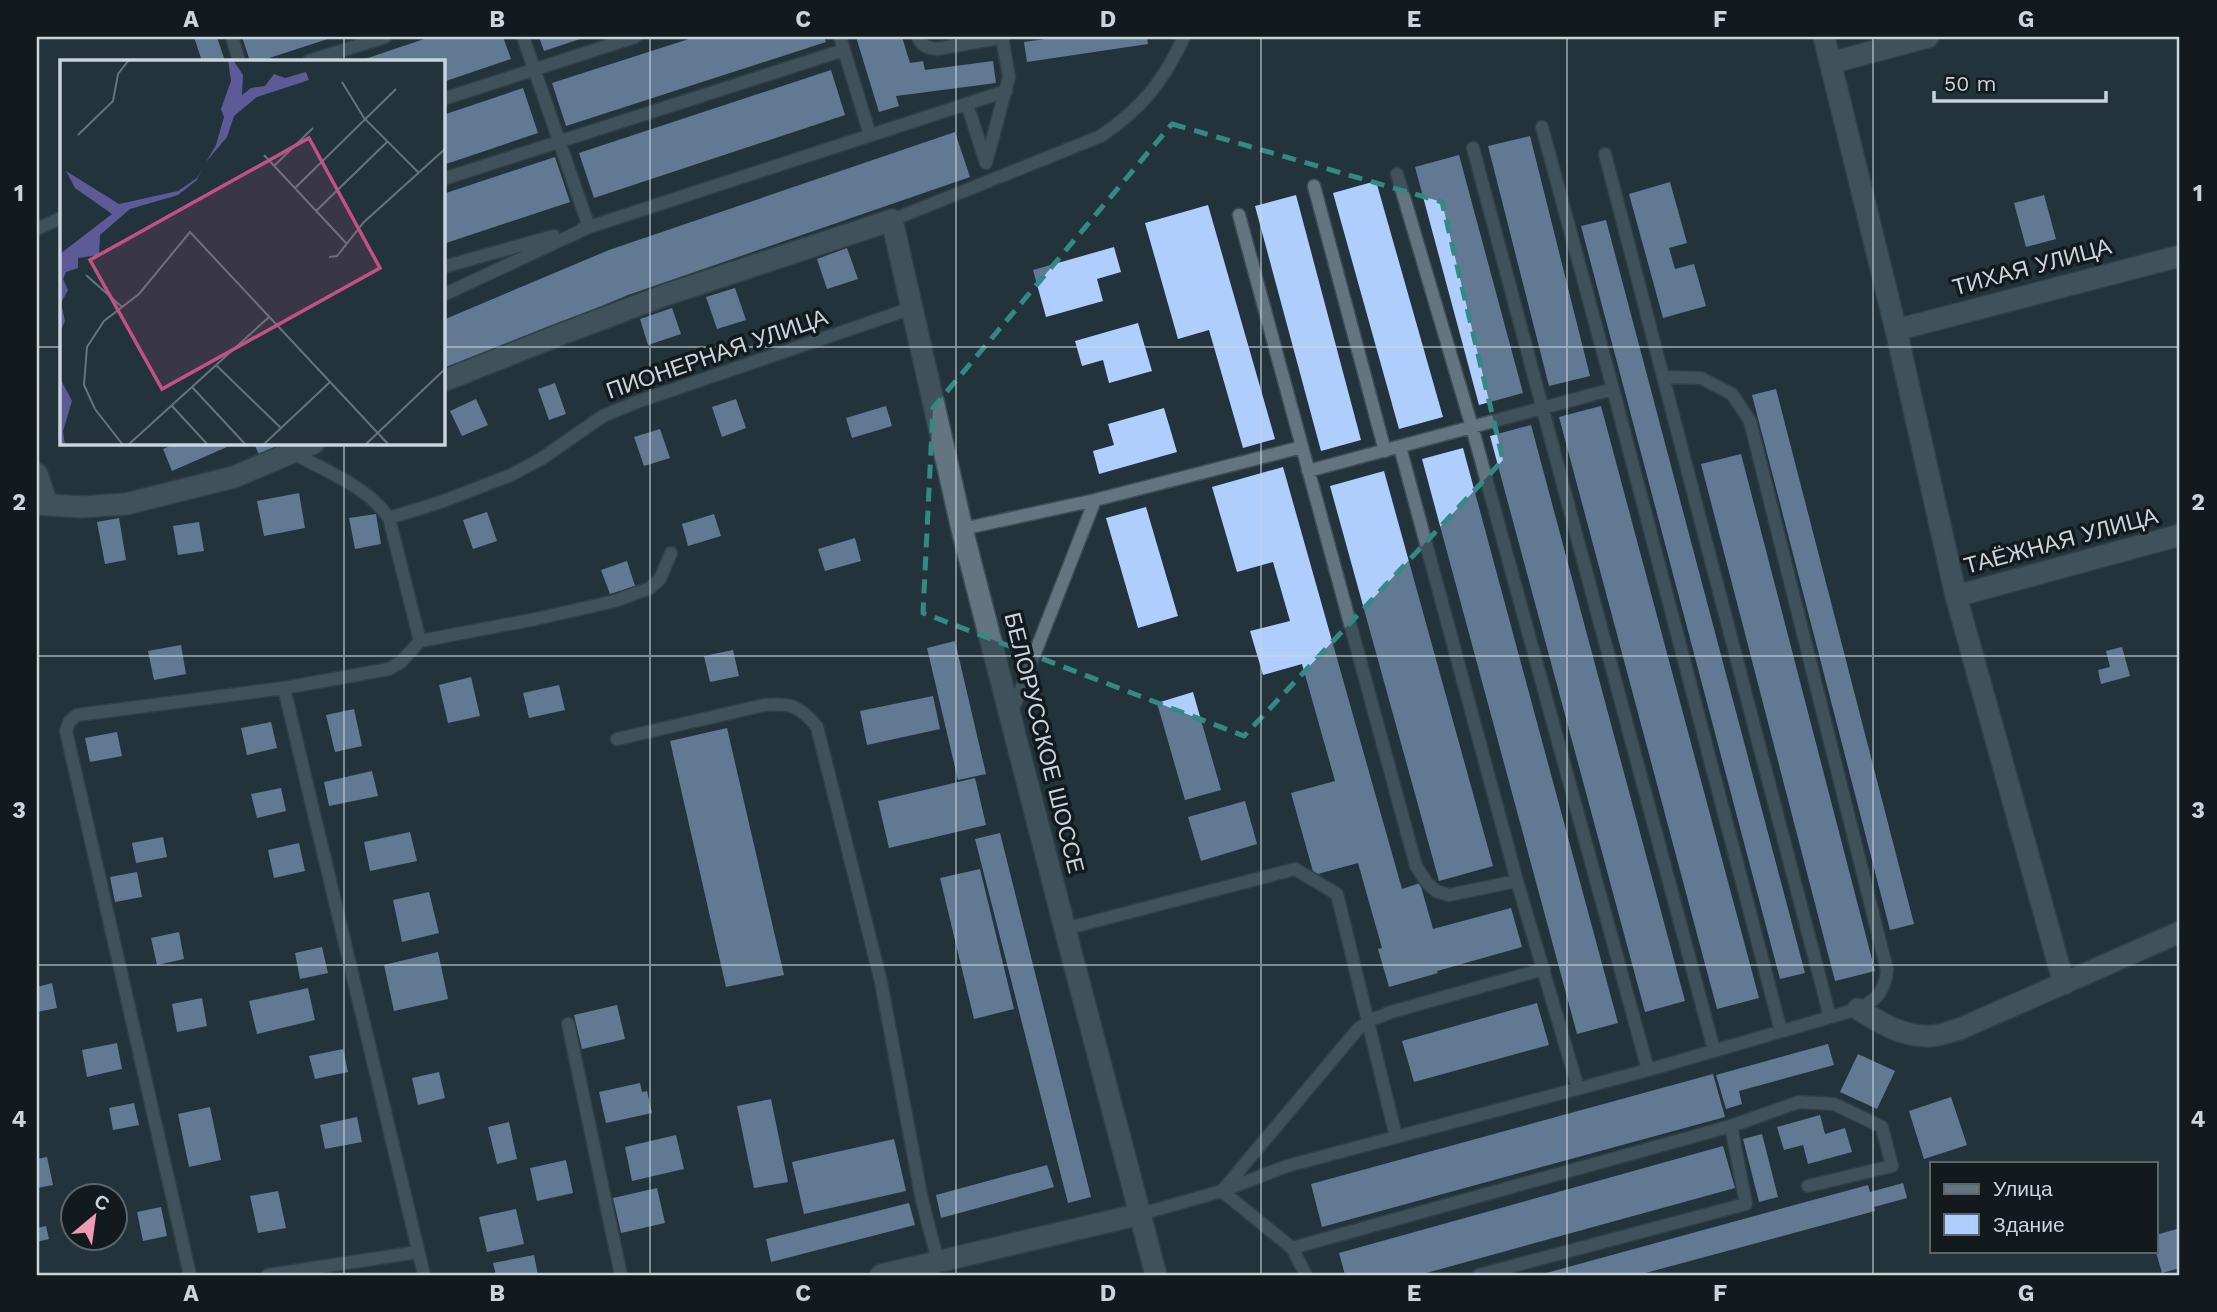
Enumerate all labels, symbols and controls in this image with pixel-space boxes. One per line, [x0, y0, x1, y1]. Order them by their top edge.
text: A [183, 6, 199, 33]
text: B [489, 6, 505, 33]
text: C [795, 6, 811, 33]
text: D [1100, 6, 1116, 33]
text: E [1407, 6, 1421, 33]
text: F [1713, 6, 1727, 33]
text: G [2018, 6, 2034, 33]
inset map [60, 60, 444, 444]
scale bar [1934, 60, 2105, 104]
text: 50 m [1944, 71, 1996, 96]
text: 1 [14, 180, 24, 207]
text: 1 [2193, 180, 2203, 207]
street label: ТИХАЯ УЛИЦА [1950, 233, 2115, 301]
street label: ПИОНЕРНАЯ УЛИЦА [603, 303, 832, 405]
text: 2 [12, 489, 26, 516]
text: 2 [2191, 489, 2205, 516]
street label: ТАЁЖНАЯ УЛИЦА [1961, 502, 2161, 580]
street label: БЕЛОРУССКОЕ ШОССЕ [999, 610, 1089, 876]
text: 3 [12, 797, 26, 824]
text: 3 [2191, 797, 2205, 824]
text: 4 [12, 1106, 27, 1133]
text: 4 [2191, 1106, 2206, 1133]
legend [1930, 1162, 2158, 1252]
text: Улица [1993, 1176, 2053, 1201]
north arrow [60, 1182, 130, 1252]
text: С [90, 1189, 114, 1216]
text: Здание [1993, 1212, 2065, 1237]
text: A [183, 1280, 199, 1307]
text: B [489, 1280, 505, 1307]
text: C [795, 1280, 811, 1307]
text: D [1100, 1280, 1116, 1307]
text: E [1407, 1280, 1421, 1307]
text: F [1713, 1280, 1727, 1307]
text: G [2018, 1280, 2034, 1307]

